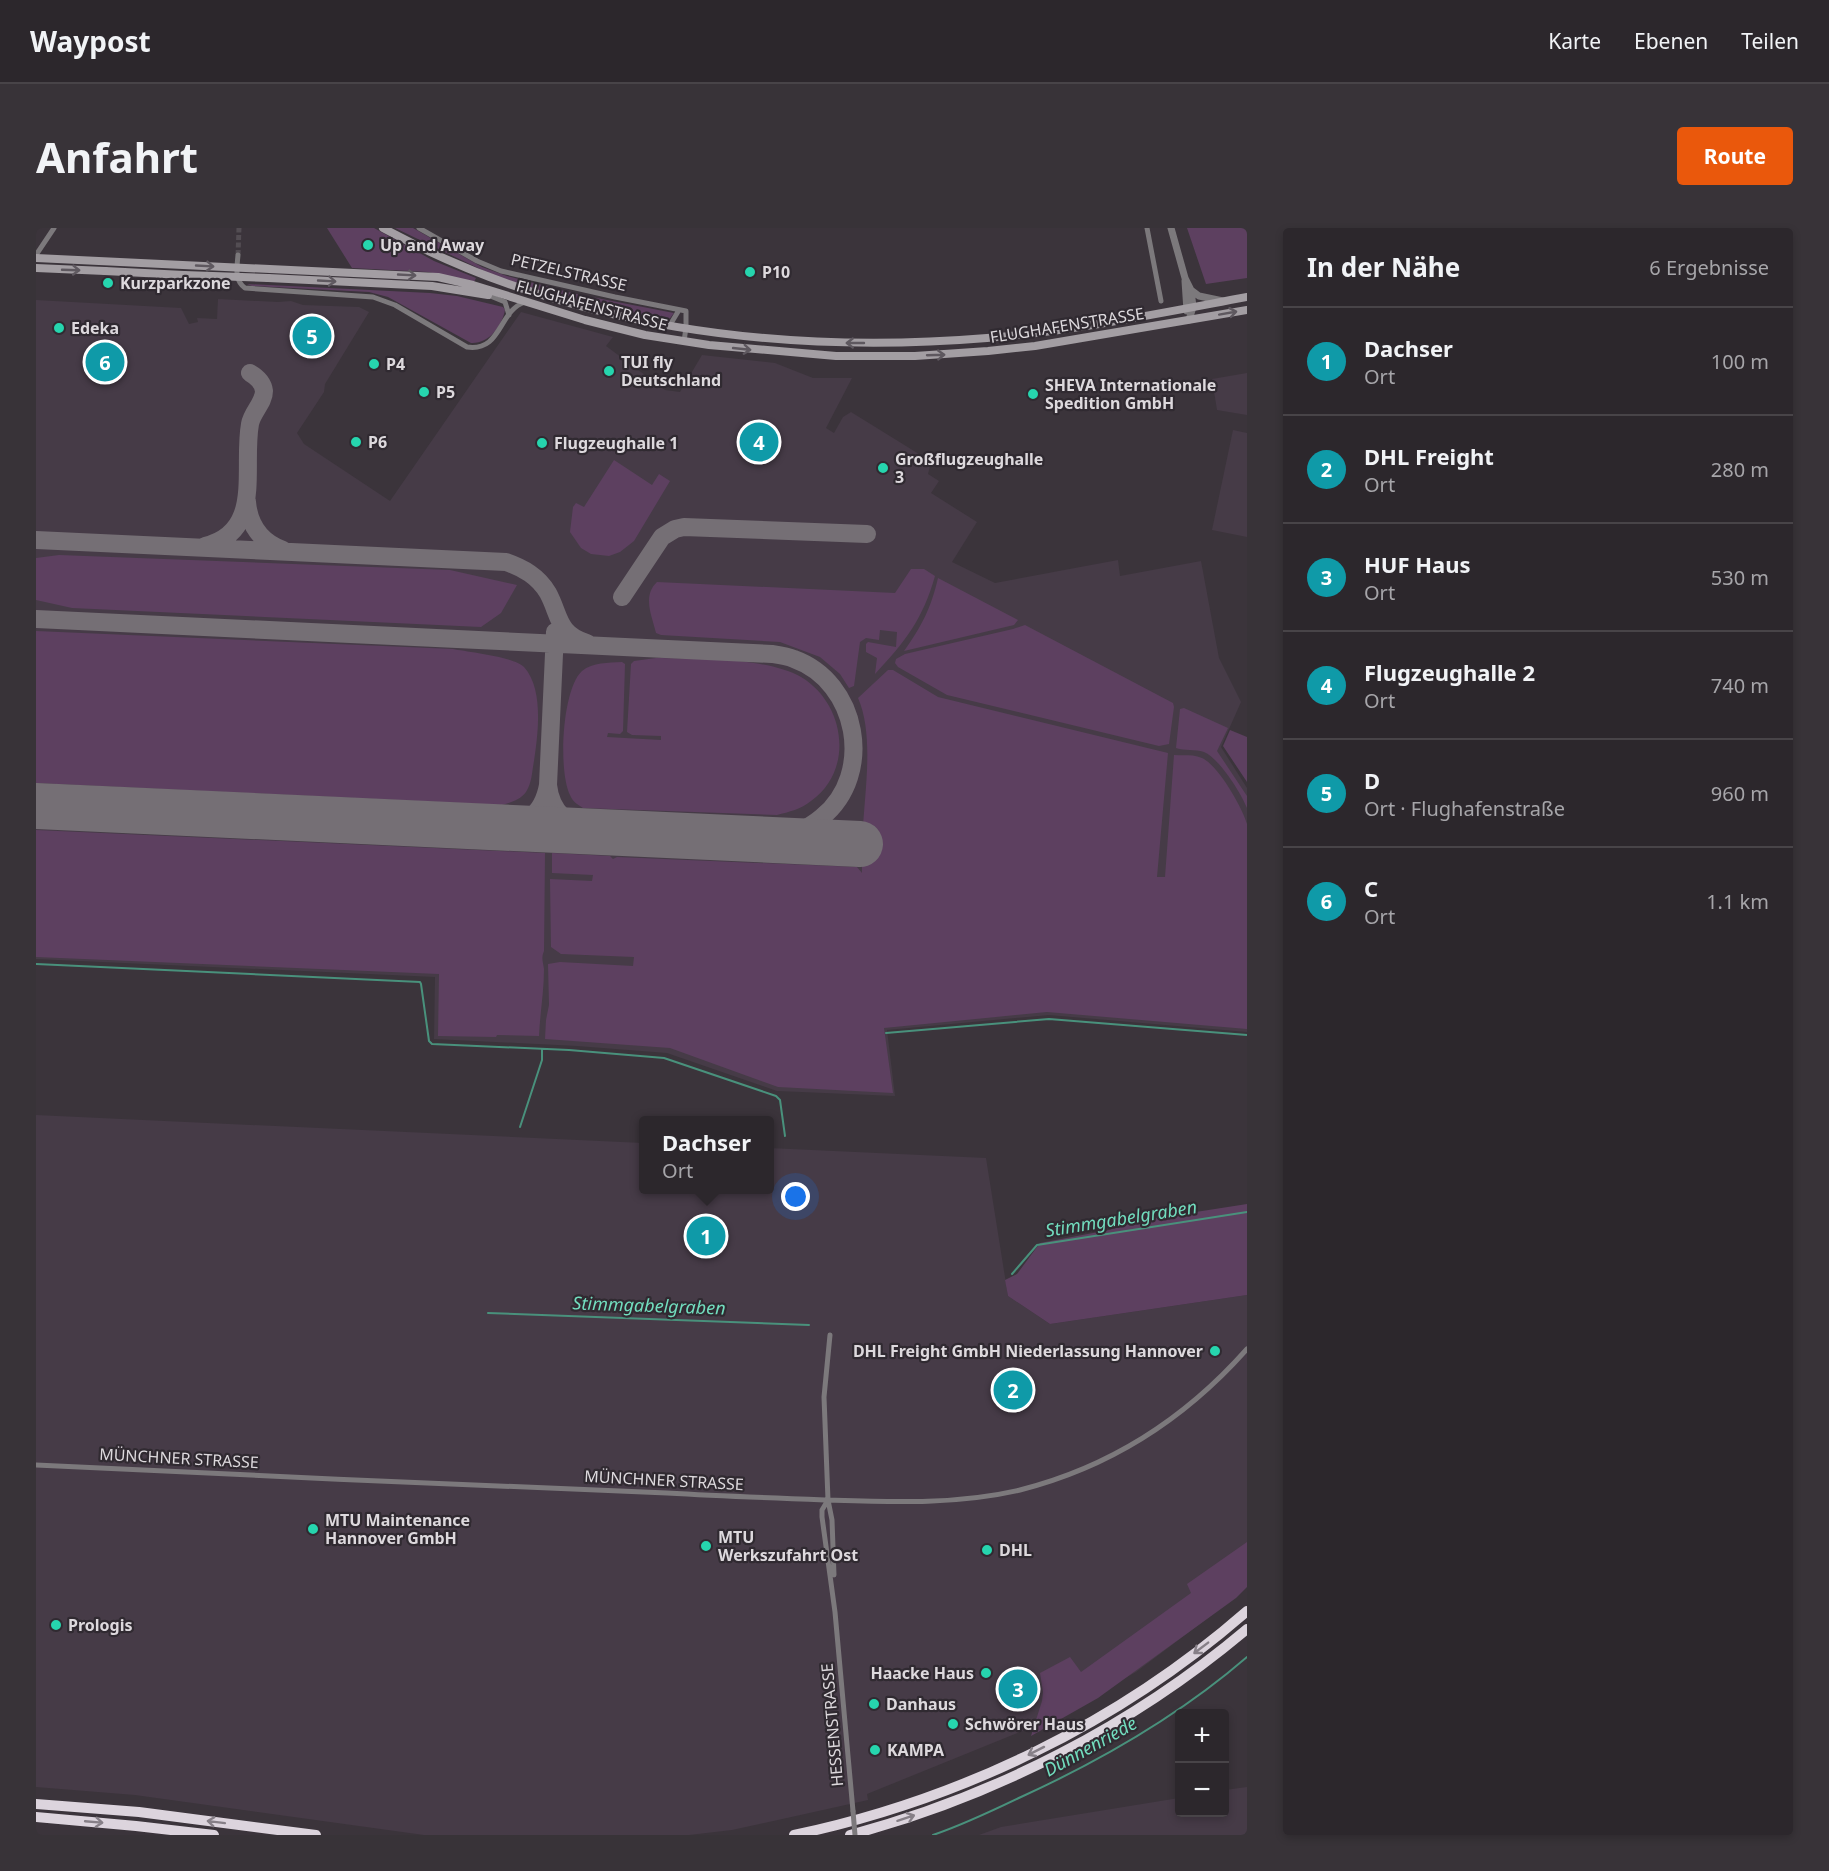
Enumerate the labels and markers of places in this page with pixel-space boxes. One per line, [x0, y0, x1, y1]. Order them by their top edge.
place label: Up and Away [380, 234, 485, 256]
marker: Up and Away [361, 238, 375, 252]
place label: P10 [762, 261, 790, 283]
marker: P10 [743, 265, 757, 279]
place label: Kurzparkzone [120, 272, 231, 294]
marker: Kurzparkzone [101, 276, 115, 290]
pin: 5 [292, 314, 332, 358]
place label: Edeka [71, 317, 119, 339]
marker: Edeka [52, 321, 66, 335]
pin: 6 [86, 340, 124, 384]
place label: TUI fly Deutschland [621, 351, 721, 391]
place label: P4 [386, 353, 405, 375]
marker: P4 [367, 357, 381, 371]
marker: TUI fly Deutschland [602, 364, 616, 378]
place label: SHEVA Internationale Spedition GmbH [1045, 374, 1216, 414]
place label: P5 [436, 381, 455, 403]
marker: P5 [417, 385, 431, 399]
marker: SHEVA Internationale Spedition GmbH [1026, 387, 1040, 401]
pin: 4 [740, 420, 778, 464]
place label: P6 [368, 431, 387, 453]
place label: Flugzeughalle 1 [554, 432, 678, 454]
marker: P6 [349, 435, 363, 449]
marker: Flugzeughalle 1 [535, 436, 549, 450]
place label: Großflugzeughalle 3 [895, 448, 1043, 488]
marker: Großflugzeughalle 3 [876, 461, 890, 475]
pin: 1 [686, 1214, 726, 1258]
place label: DHL Freight GmbH Niederlassung Hannover [853, 1340, 1203, 1362]
marker: DHL Freight GmbH Niederlassung Hannover [1208, 1344, 1222, 1358]
pin: 2 [994, 1368, 1032, 1412]
place label: MTU Maintenance Hannover GmbH [325, 1509, 470, 1549]
marker: MTU Maintenance Hannover GmbH [306, 1522, 320, 1536]
place label: MTU Werkszufahrt Ost [718, 1526, 858, 1566]
marker: MTU Werkszufahrt Ost [699, 1539, 713, 1553]
place label: DHL [999, 1539, 1032, 1561]
marker: DHL [980, 1543, 994, 1557]
place label: Prologis [68, 1614, 132, 1636]
marker: Prologis [49, 1618, 63, 1632]
place label: Haacke Haus [870, 1662, 974, 1684]
marker: Haacke Haus [979, 1666, 993, 1680]
pin: 3 [998, 1666, 1038, 1712]
place label: Danhaus [886, 1693, 956, 1715]
marker: Danhaus [867, 1697, 881, 1711]
place label: Schwörer Haus [965, 1713, 1084, 1735]
marker: Schwörer Haus [946, 1717, 960, 1731]
place label: KAMPA [887, 1739, 945, 1761]
marker: KAMPA [868, 1743, 882, 1757]

